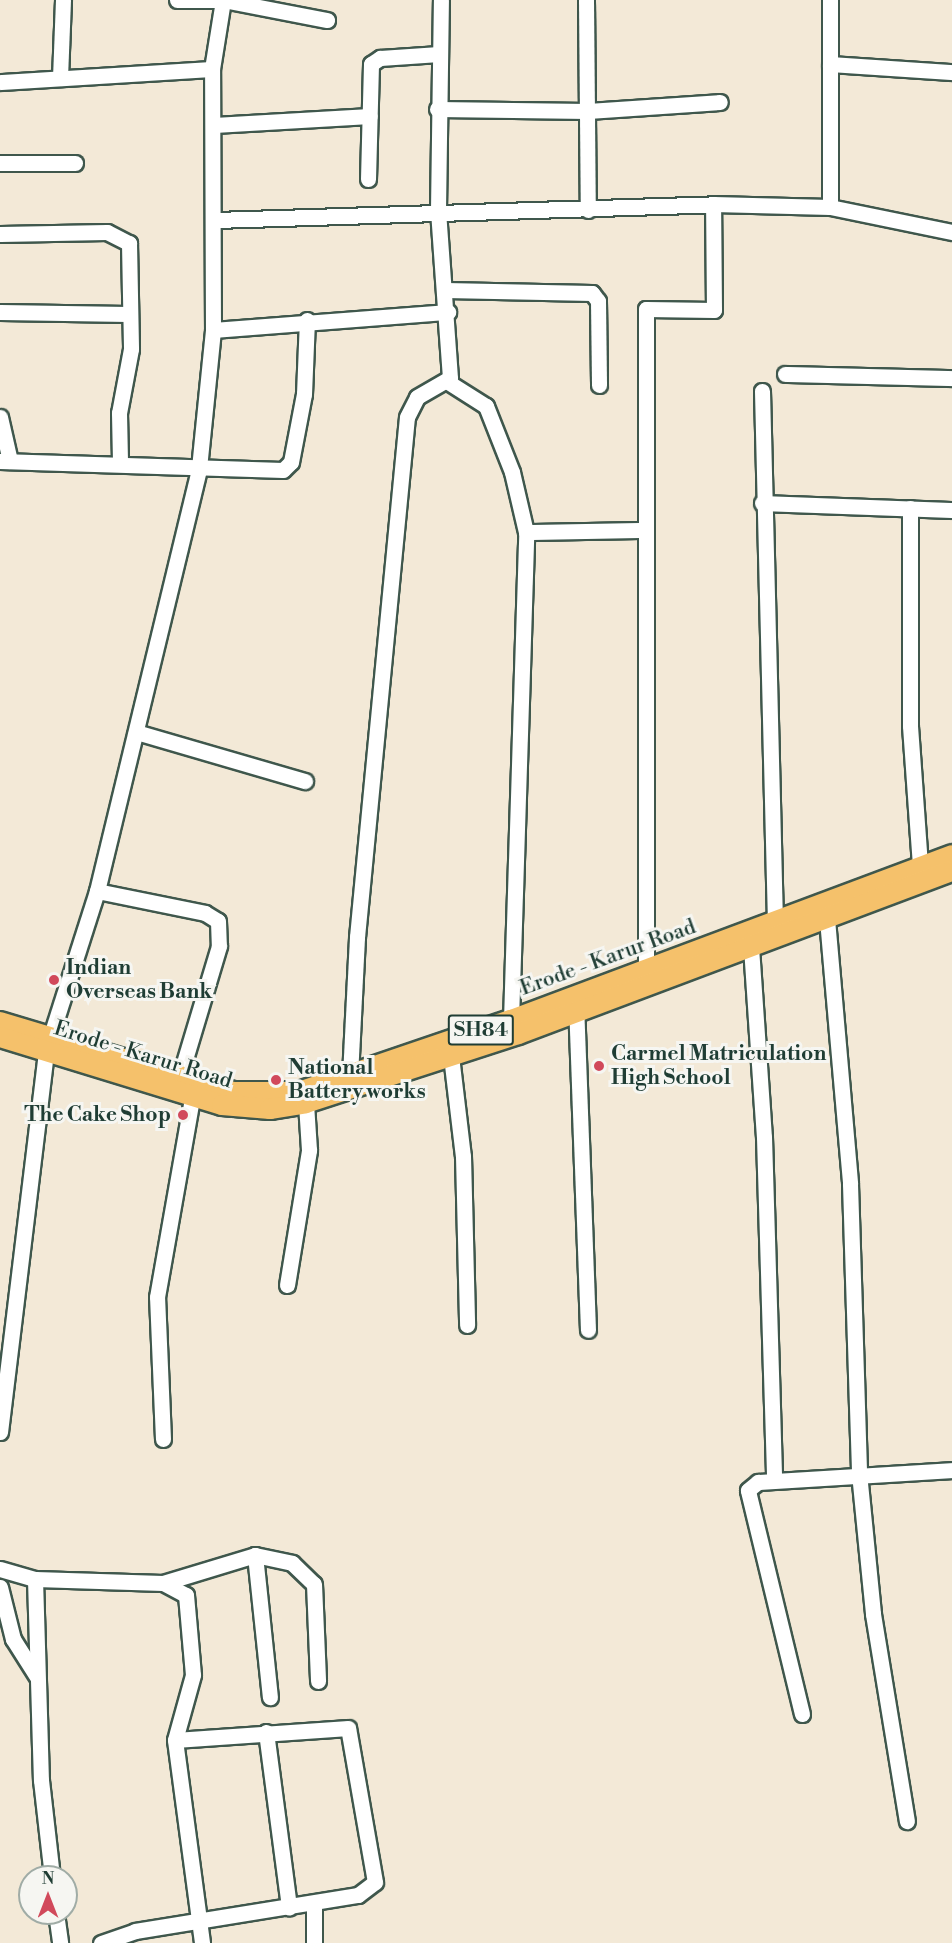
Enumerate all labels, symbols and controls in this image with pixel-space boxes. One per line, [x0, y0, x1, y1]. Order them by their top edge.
street label: Erode - Karur Road [517, 915, 699, 1001]
place label: Indian Overseas Bank [66, 955, 212, 1005]
marker: Indian Overseas Bank [47, 973, 61, 987]
road number: SH84 [446, 1013, 516, 1047]
street label: Erode - Karur Road [51, 1016, 235, 1094]
place label: Carmel Matriculation High School [611, 1041, 826, 1091]
place label: National Battery works [288, 1055, 426, 1105]
marker: Carmel Matriculation High School [592, 1059, 606, 1073]
marker: National Battery works [269, 1073, 283, 1087]
place label: The Cake Shop [24, 1102, 171, 1128]
marker: The Cake Shop [176, 1108, 190, 1122]
north arrow [18, 1865, 78, 1925]
text: N [42, 1869, 54, 1889]

